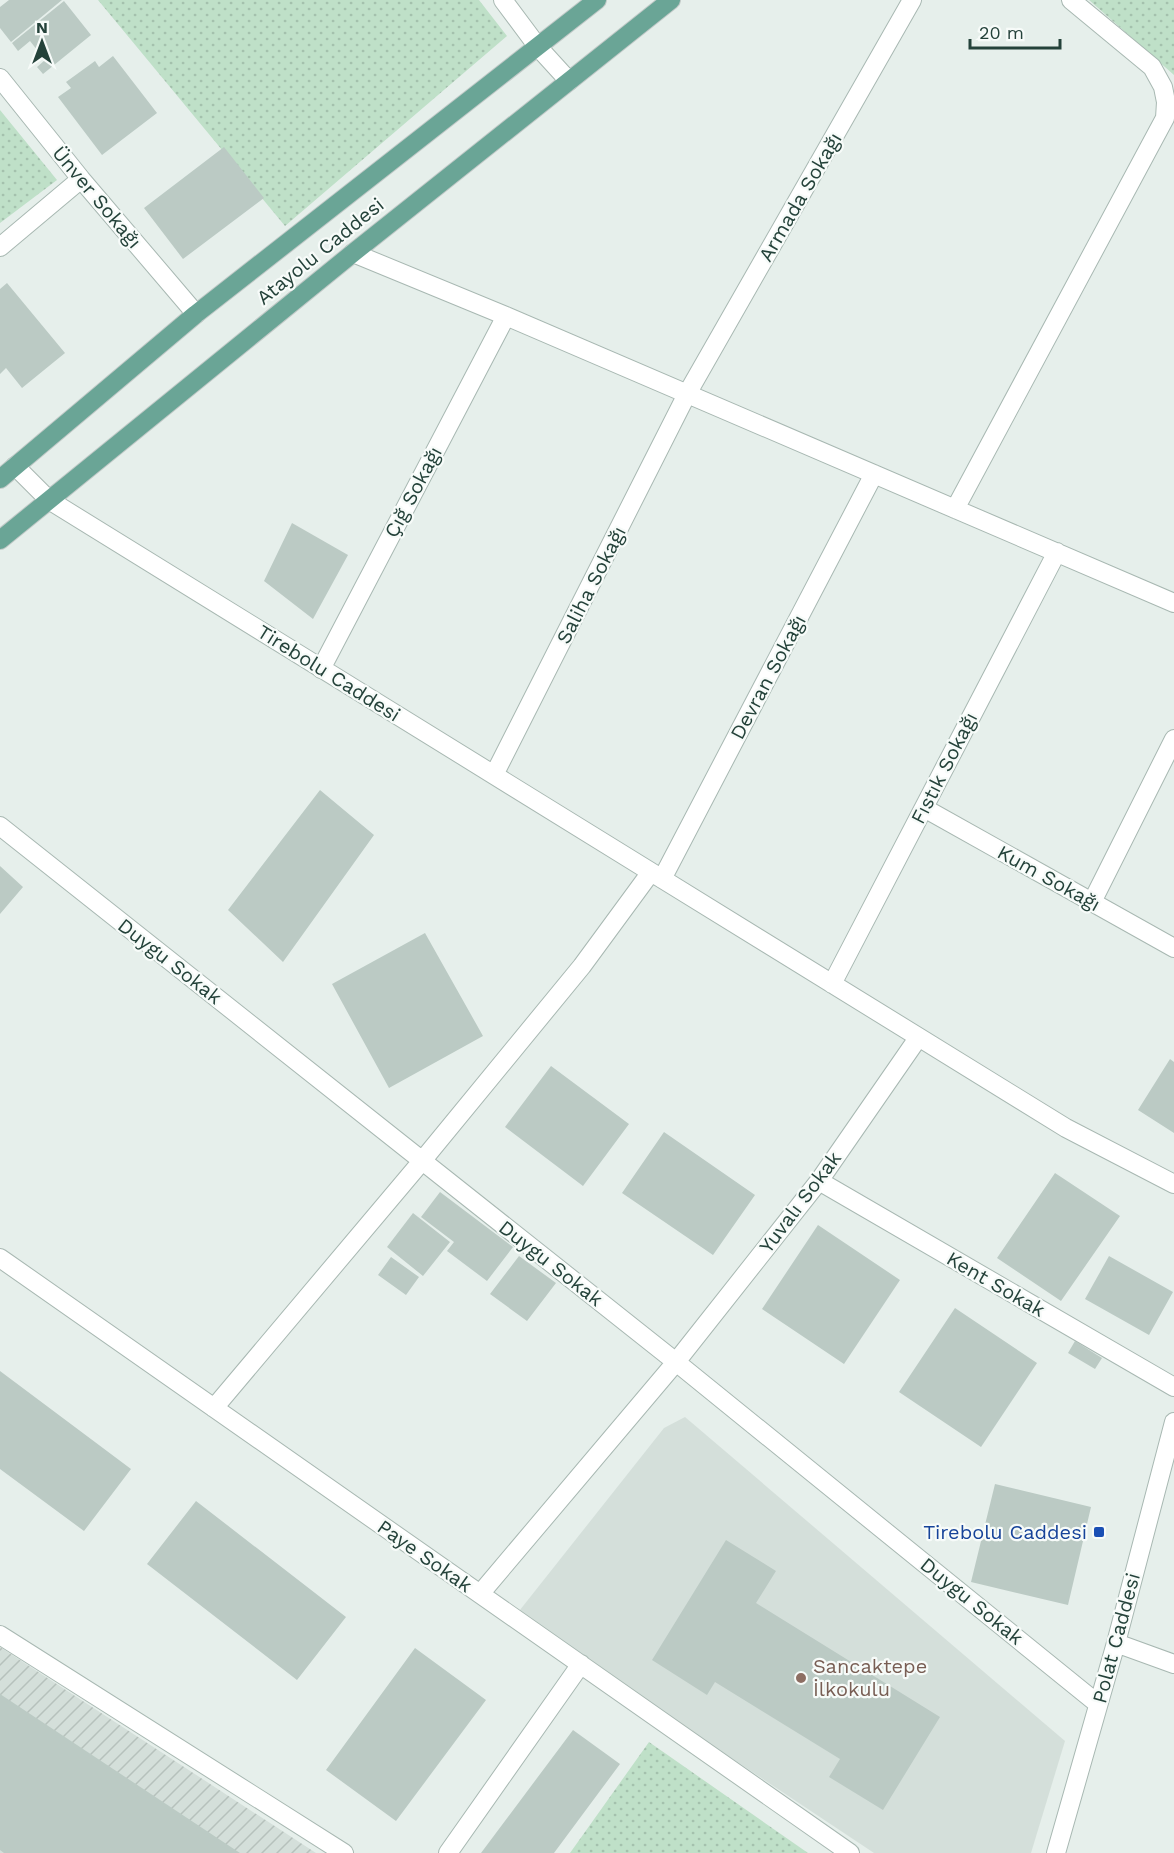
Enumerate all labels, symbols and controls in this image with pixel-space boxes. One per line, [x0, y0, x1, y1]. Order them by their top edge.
north arrow [12, 12, 72, 72]
scale bar [970, 12, 1060, 50]
text: N [36, 18, 48, 37]
text: 20 m [979, 22, 1024, 43]
street label: Armada Sokağı [753, 128, 847, 266]
street label: Ünver Sokağı [47, 141, 147, 253]
street label: Atayolu Caddesi [252, 192, 388, 310]
street label: Çığ Sokağı [379, 442, 447, 542]
street label: Saliha Sokağı [551, 522, 631, 648]
street label: Devran Sokağı [725, 611, 811, 743]
street label: Tirebolu Caddesi [253, 619, 405, 727]
street label: Fıstık Sokağı [906, 708, 982, 828]
street label: Kum Sokağı [993, 840, 1105, 916]
street label: Duygu Sokak [113, 913, 227, 1009]
street label: Yuvalı Sokak [754, 1146, 846, 1258]
street label: Duygu Sokak [494, 1215, 608, 1311]
street label: Kent Sokak [942, 1246, 1050, 1322]
street label: Paye Sokak [373, 1515, 477, 1597]
place label: Tirebolu Caddesi [923, 1520, 1087, 1544]
marker: Tirebolu Caddesi [1092, 1525, 1106, 1539]
street label: Duygu Sokak [916, 1552, 1028, 1650]
street label: Polat Caddesi [1087, 1570, 1145, 1706]
place label: Sancaktepe İlkokulu [813, 1654, 927, 1701]
marker: Sancaktepe İlkokulu [794, 1671, 808, 1685]

